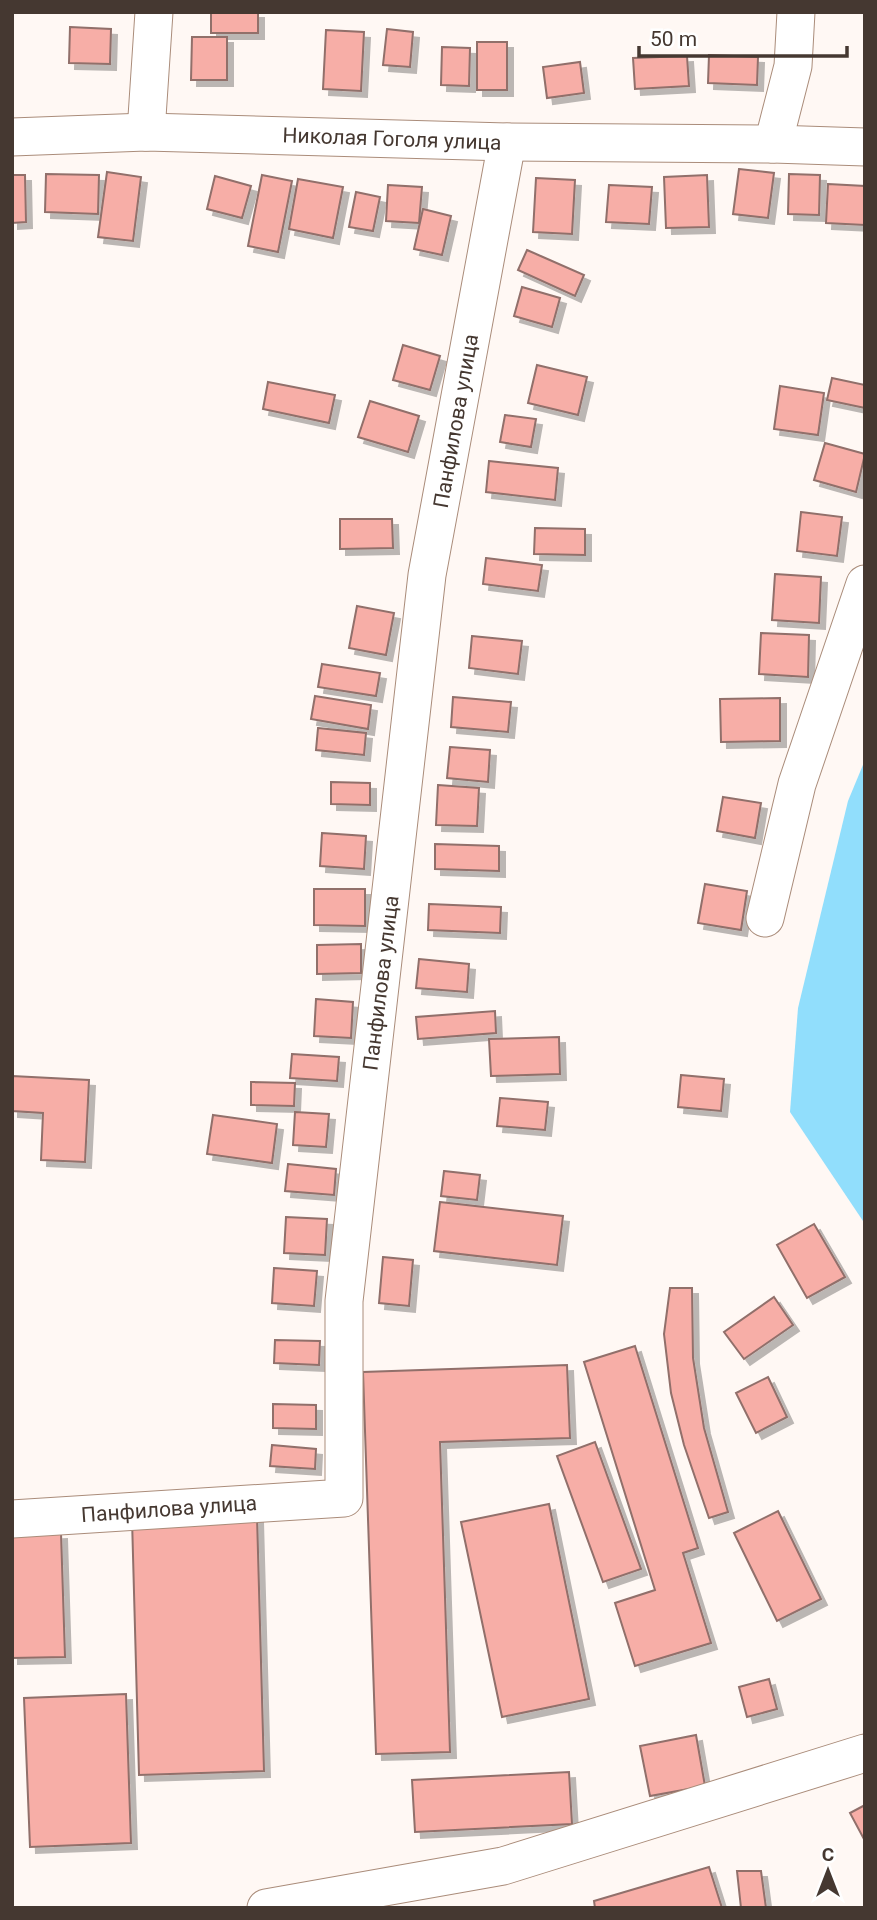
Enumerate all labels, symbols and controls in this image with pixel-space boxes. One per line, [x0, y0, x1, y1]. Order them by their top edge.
scale bar [639, 14, 847, 58]
text: 50 m [650, 27, 697, 51]
street label: Николая Гоголя улица [282, 123, 502, 155]
street label: Панфилова улица [429, 332, 483, 510]
street label: Панфилова улица [358, 894, 404, 1072]
street label: Панфилова улица [80, 1491, 258, 1527]
north arrow [793, 1836, 863, 1906]
text: С [822, 1843, 834, 1866]

